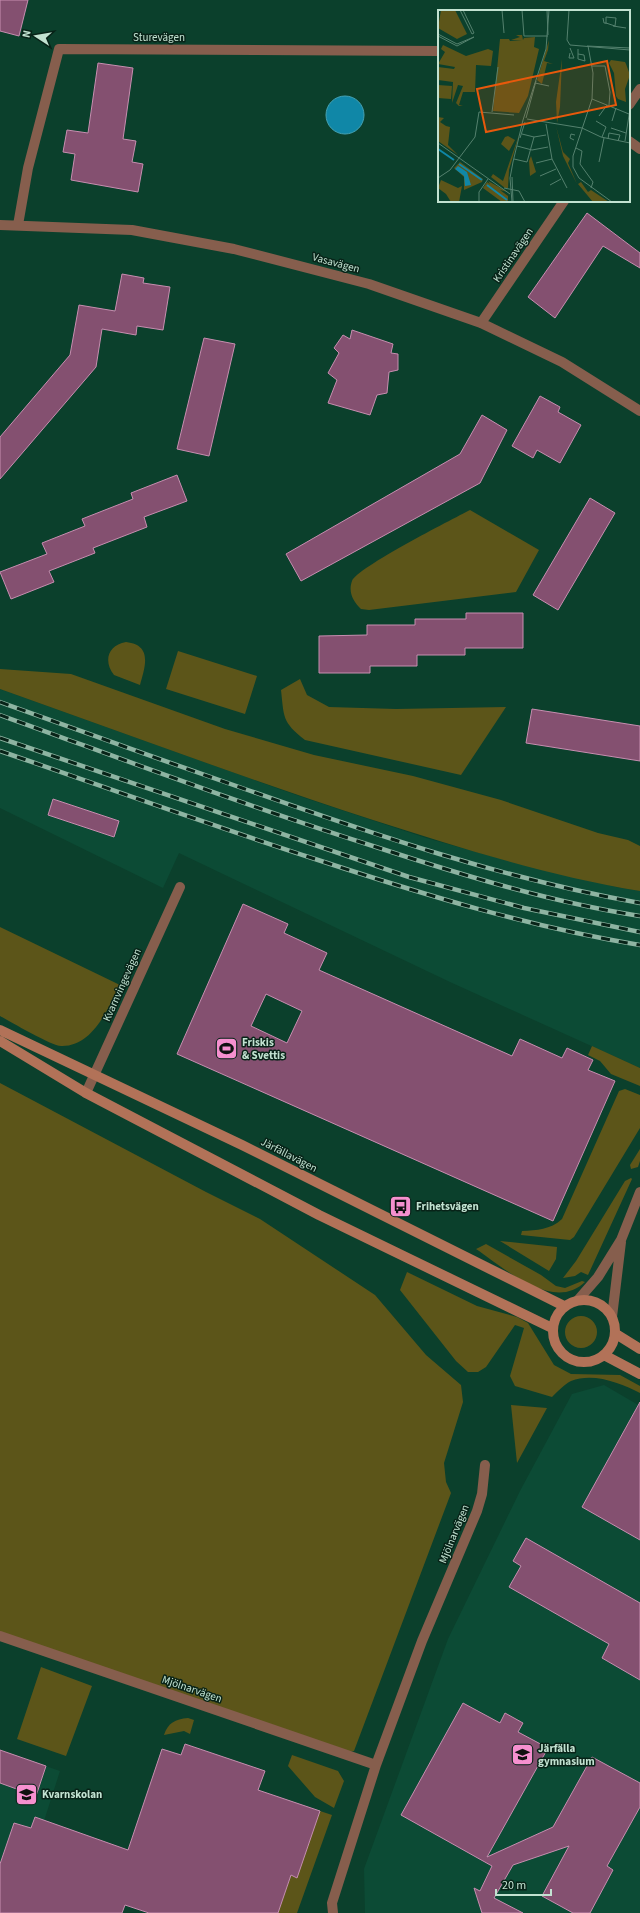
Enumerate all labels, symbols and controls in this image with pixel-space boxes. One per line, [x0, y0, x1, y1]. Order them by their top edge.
inset map [438, 10, 630, 202]
north arrow [16, 16, 56, 56]
text: N [19, 29, 35, 39]
street label: Sturevägen [133, 30, 185, 45]
street label: Kristinavägen [489, 225, 537, 285]
street label: Vasavägen [311, 249, 361, 277]
street label: Kvarnvingevägen [99, 946, 145, 1024]
sports icon: Friskis & Svettis [213, 1035, 239, 1061]
place label: Friskis & Svettis [242, 1035, 285, 1063]
street label: Järfällavägen [258, 1134, 320, 1176]
bus stop icon: Frihetsvägen [387, 1193, 413, 1219]
place label: Frihetsvägen [416, 1199, 479, 1214]
street label: Mjölnarvägen [435, 1502, 473, 1566]
street label: Mjölnarvägen [160, 1672, 224, 1706]
school or university icon: Järfälla gymnasium [510, 1741, 536, 1767]
place label: Järfälla gymnasium [538, 1741, 595, 1769]
school or university icon: Kvarnskolan [13, 1781, 39, 1807]
place label: Kvarnskolan [42, 1787, 102, 1802]
scale bar [496, 1871, 551, 1897]
text: 20 m [502, 1877, 526, 1894]

